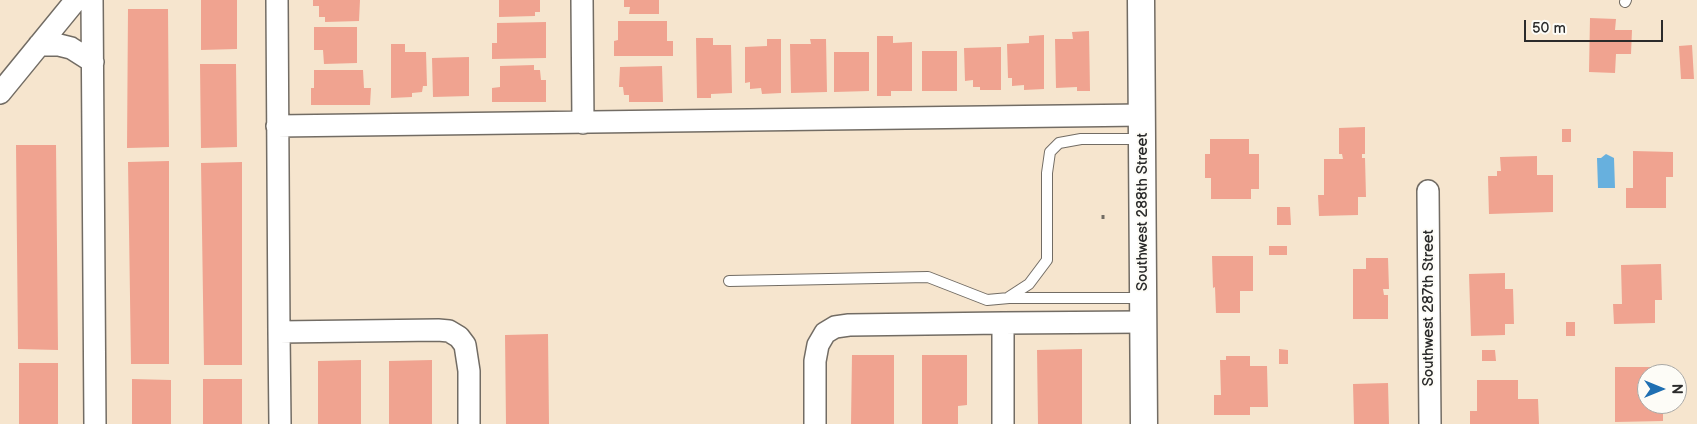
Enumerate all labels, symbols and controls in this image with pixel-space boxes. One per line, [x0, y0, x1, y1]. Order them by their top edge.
scale bar [1527, 10, 1666, 42]
text: 50 m [1532, 19, 1566, 38]
street label: Southwest 288th Street [1134, 133, 1152, 291]
street label: Southwest 287th Street [1420, 230, 1438, 386]
north arrow [1637, 364, 1687, 414]
text: N [1668, 384, 1685, 394]

